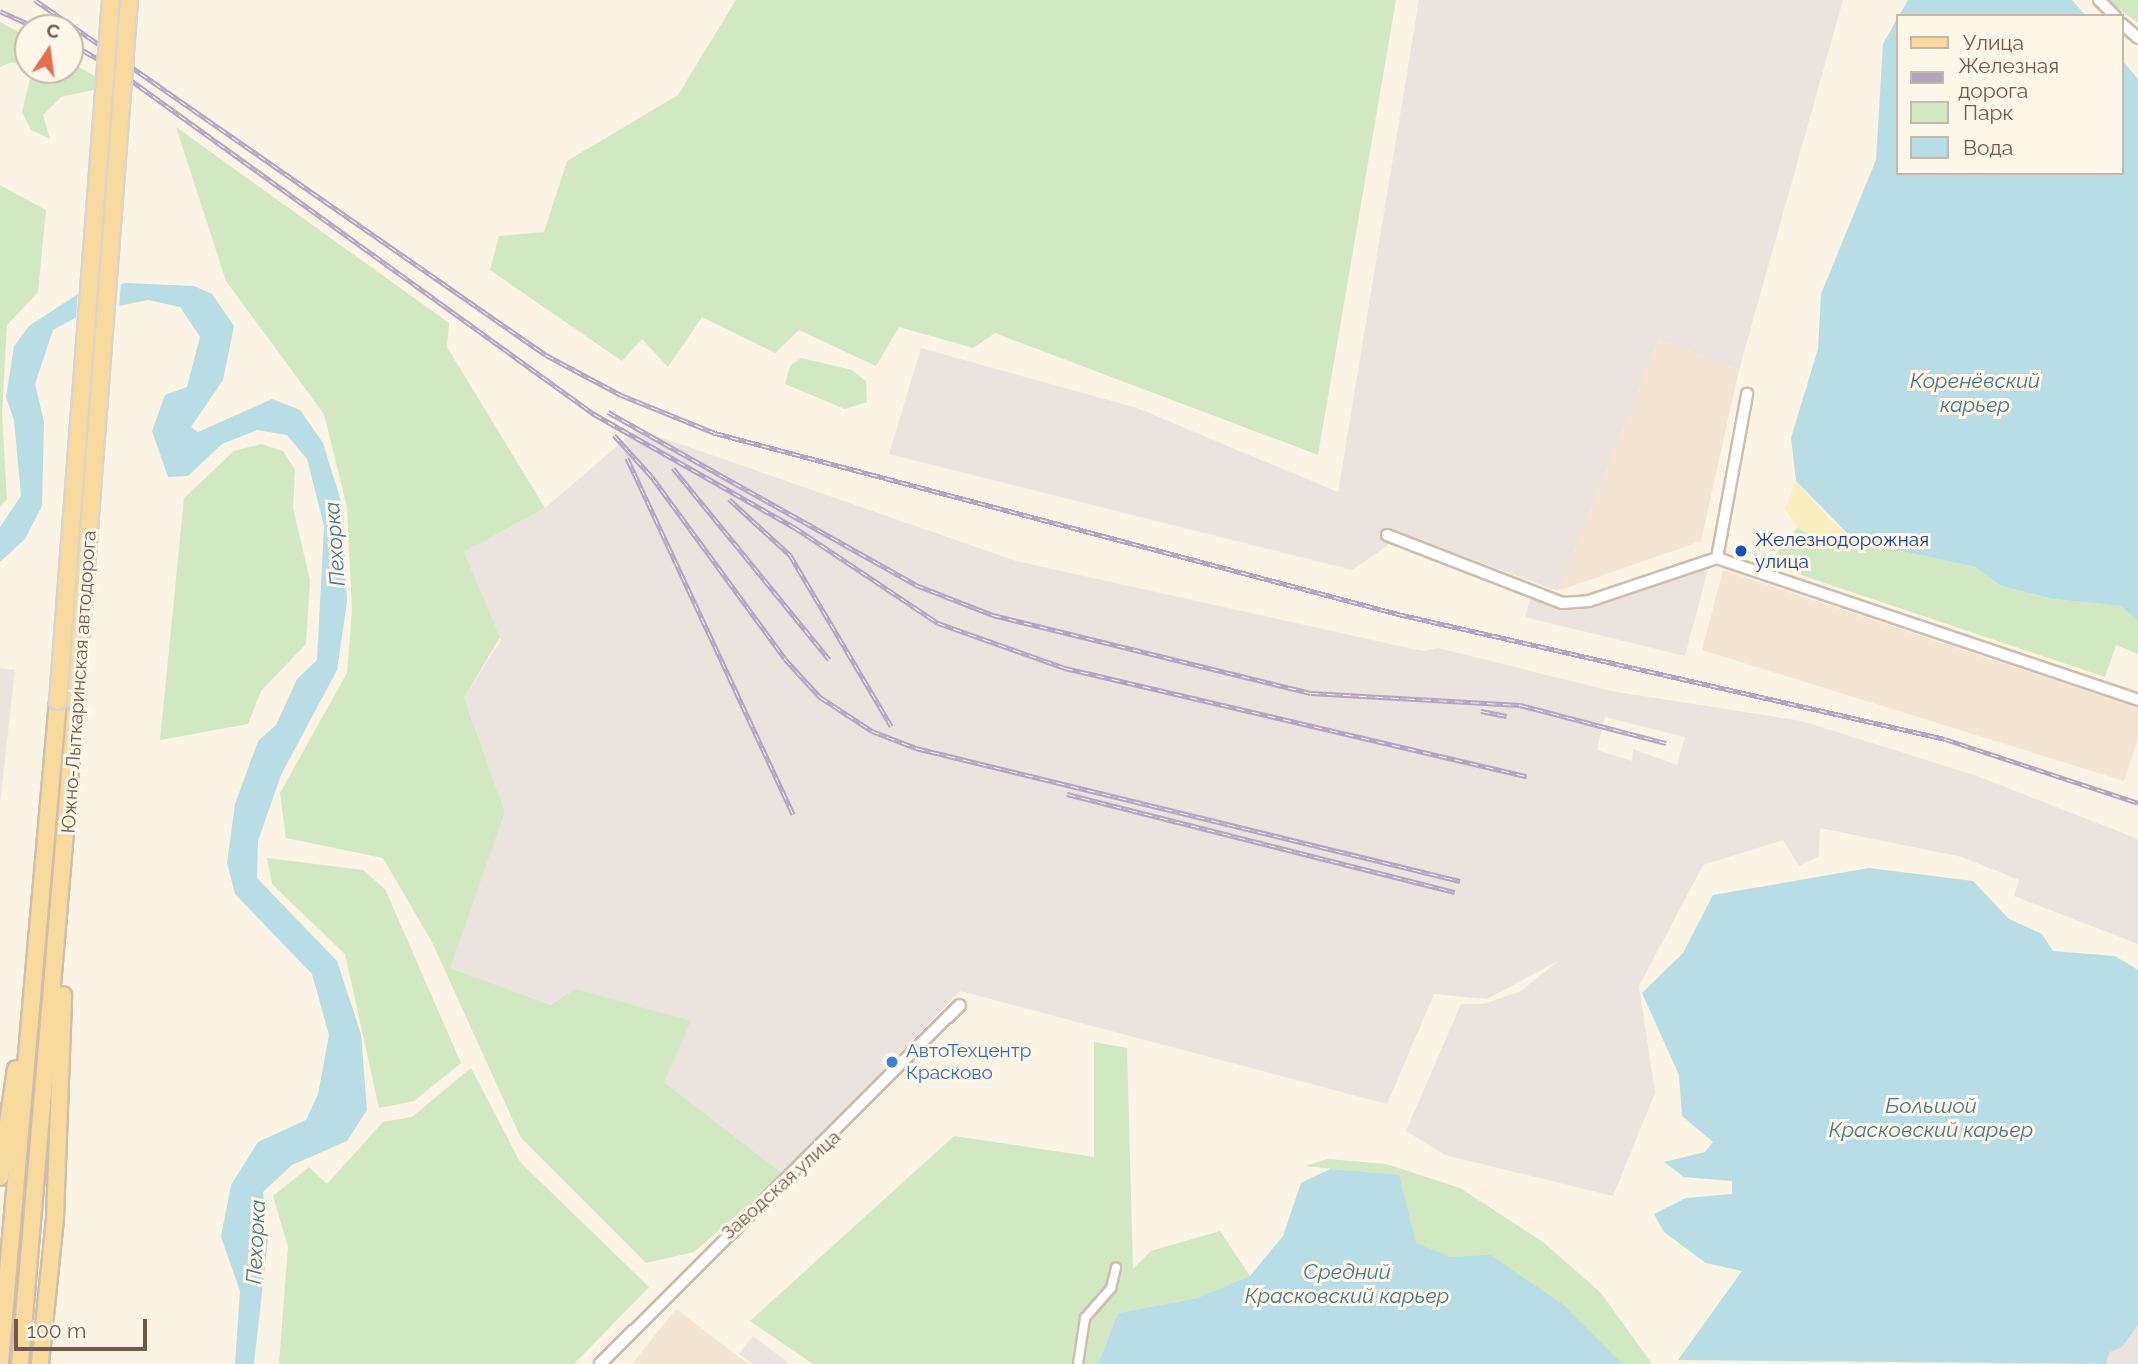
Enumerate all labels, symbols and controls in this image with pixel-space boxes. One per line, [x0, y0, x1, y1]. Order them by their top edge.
north arrow [14, 14, 84, 84]
legend [1896, 14, 2124, 175]
text: С [44, 18, 62, 43]
text: Улица [1963, 30, 2024, 55]
text: Железная дорога [1958, 53, 2059, 103]
text: Парк [1963, 100, 2013, 125]
text: Вода [1963, 135, 2013, 160]
water label: Коренёвский карьер [1910, 368, 2040, 418]
water label: Пехорка [319, 501, 351, 587]
place label: Железнодорожная улица [1755, 529, 1929, 573]
street label: Южно-Лыткаринская автодорога [57, 530, 101, 834]
marker: Железнодорожная улица [1733, 543, 1749, 559]
place label: АвтоТехцентр Красково [906, 1040, 1031, 1084]
marker: АвтоТехцентр Красково [884, 1054, 900, 1070]
water label: Большой Красковский карьер [1829, 1093, 2033, 1143]
street label: Заводская улица [717, 1126, 845, 1244]
water label: Пехорка [241, 1199, 271, 1285]
water label: Средний Красковский карьер [1245, 1259, 1449, 1309]
scale bar [18, 1304, 150, 1348]
text: 100 m [27, 1318, 86, 1343]

